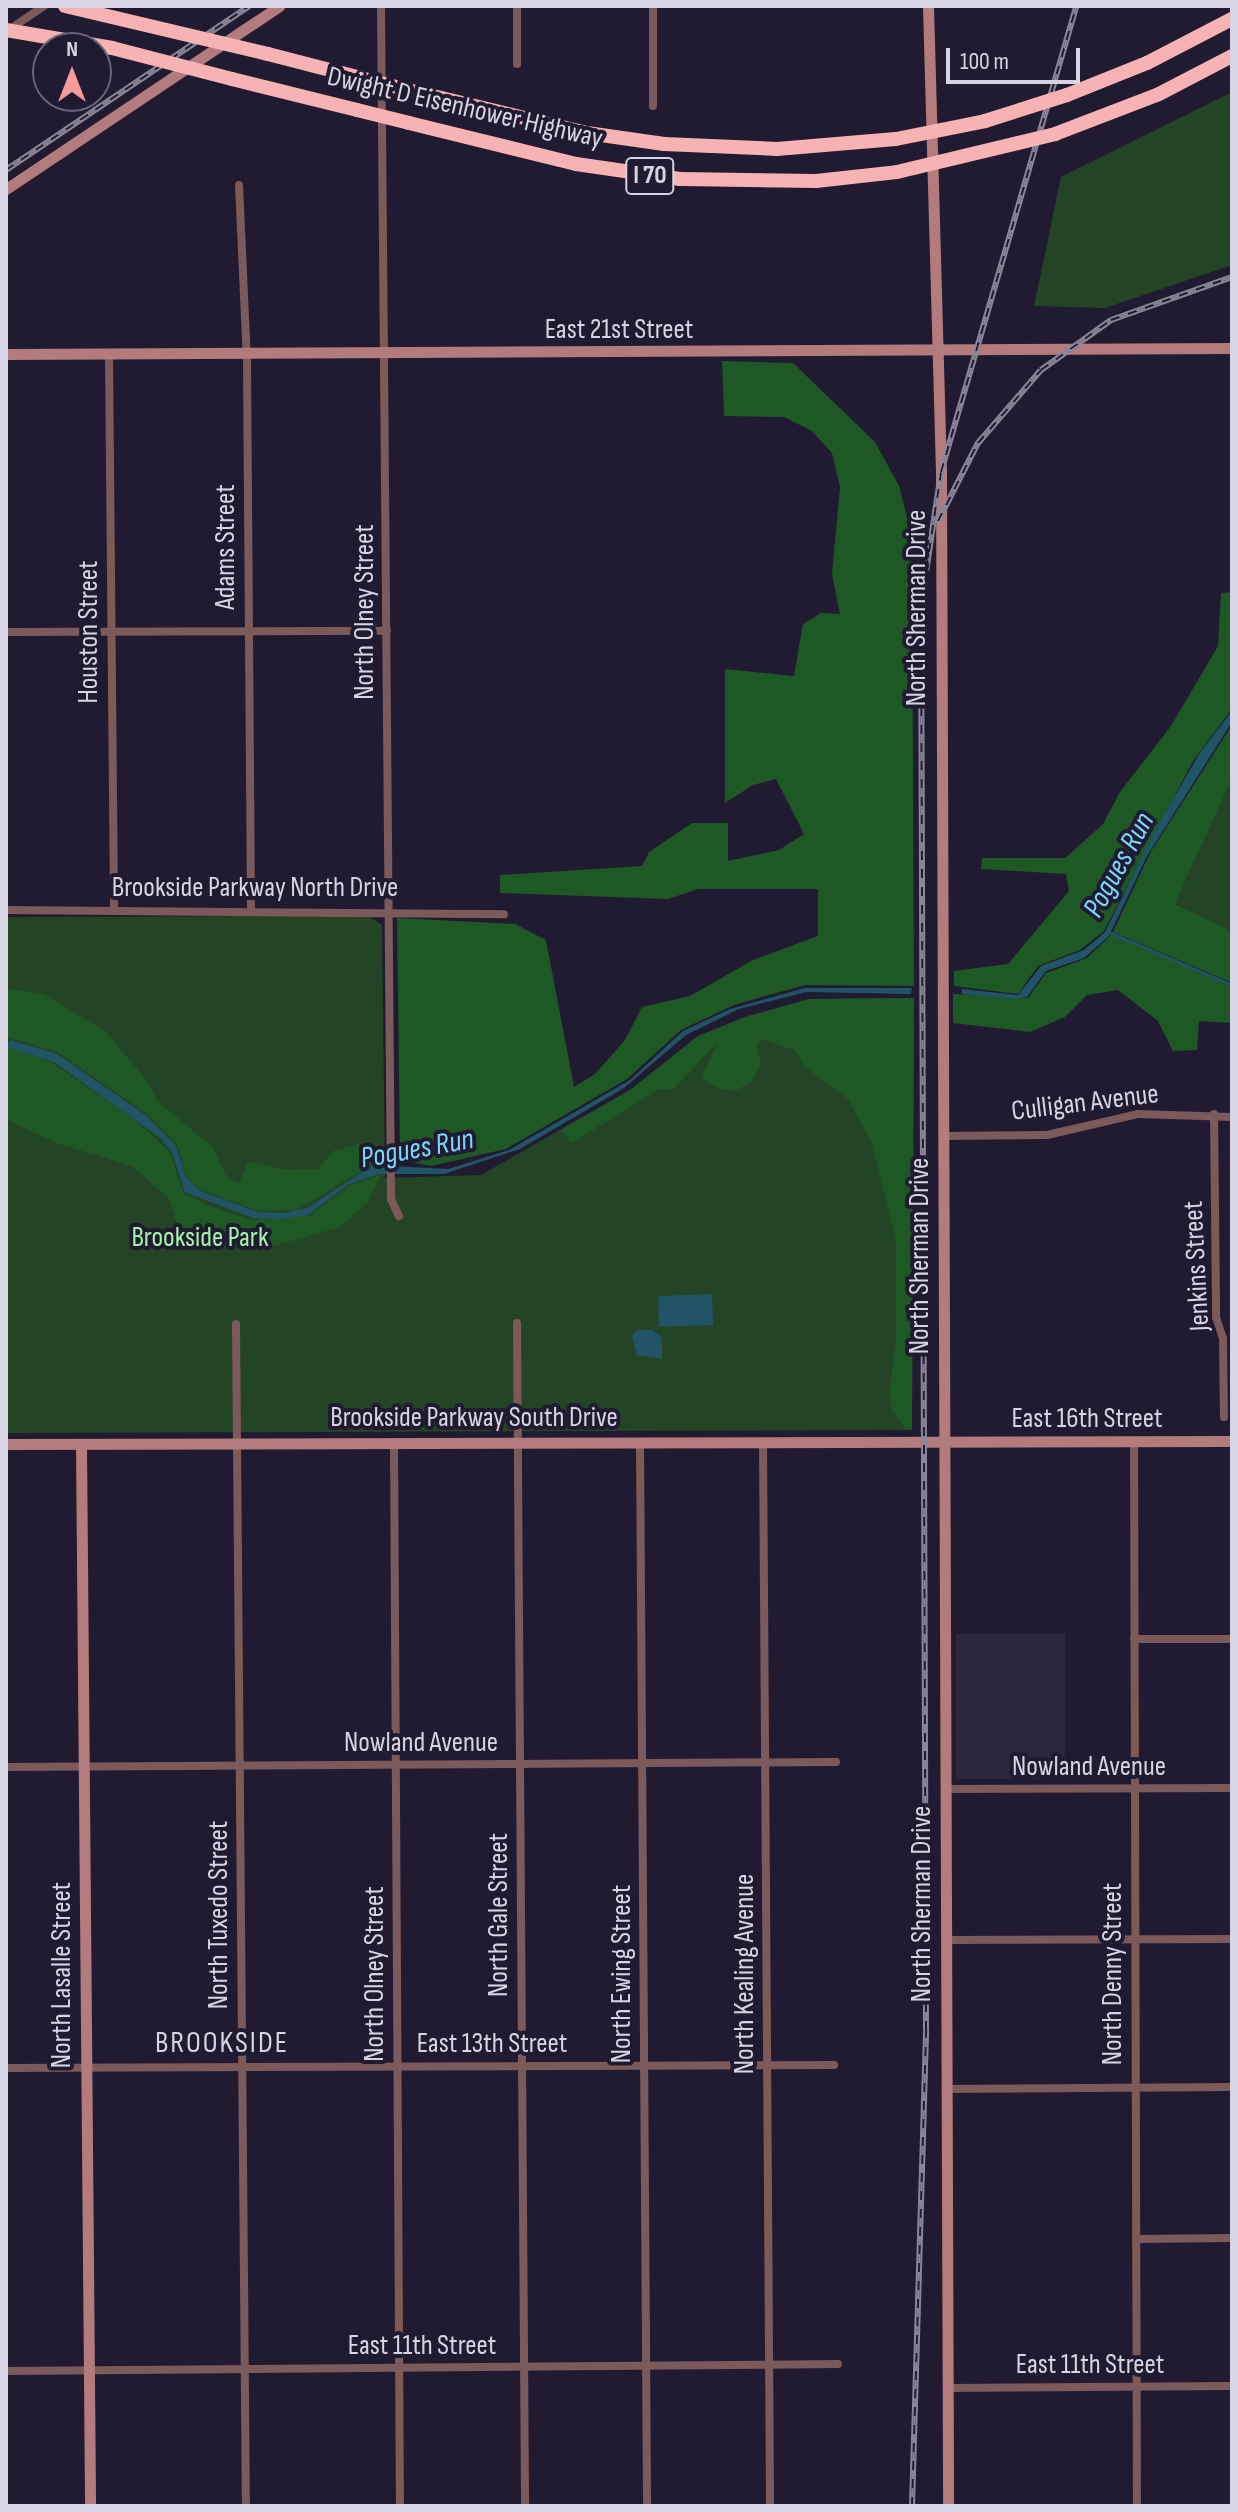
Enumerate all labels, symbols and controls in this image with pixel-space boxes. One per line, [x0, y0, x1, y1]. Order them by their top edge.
north arrow [32, 32, 112, 112]
scale bar [950, 32, 1084, 82]
text: N [66, 36, 78, 63]
text: 100 m [960, 47, 1009, 76]
street label: Dwight D Eisenhower Highway [324, 60, 606, 156]
road number: I 70 [624, 154, 676, 198]
street label: East 21st Street [545, 313, 693, 347]
street label: Adams Street [209, 484, 243, 610]
street label: North Sherman Drive [900, 510, 934, 706]
street label: North Olney Street [348, 524, 382, 700]
street label: Houston Street [72, 560, 106, 704]
water label: Pogues Run [1076, 806, 1162, 924]
street label: Brookside Parkway North Drive [112, 871, 398, 905]
street label: Culligan Avenue [1010, 1077, 1160, 1129]
water label: Pogues Run [358, 1121, 476, 1177]
street label: North Sherman Drive [903, 1158, 937, 1354]
street label: Jenkins Street [1177, 1200, 1217, 1332]
park label: Brookside Park [131, 1221, 269, 1255]
street label: Brookside Parkway South Drive [330, 1401, 618, 1435]
street label: East 16th Street [1011, 1402, 1163, 1436]
street label: Nowland Avenue [344, 1726, 498, 1760]
street label: Nowland Avenue [1012, 1750, 1166, 1784]
street label: North Sherman Drive [905, 1806, 939, 2002]
street label: North Tuxedo Street [202, 1821, 236, 2009]
street label: North Gale Street [482, 1833, 516, 1997]
street label: North Kealing Avenue [728, 1874, 762, 2074]
street label: North Lasalle Street [45, 1882, 79, 2068]
street label: North Denny Street [1096, 1883, 1130, 2065]
street label: North Ewing Street [605, 1885, 639, 2063]
street label: North Olney Street [358, 1886, 392, 2062]
district label: BROOKSIDE [155, 2025, 289, 2061]
street label: East 13th Street [417, 2027, 567, 2061]
street label: East 11th Street [348, 2329, 496, 2363]
street label: East 11th Street [1016, 2348, 1164, 2382]

